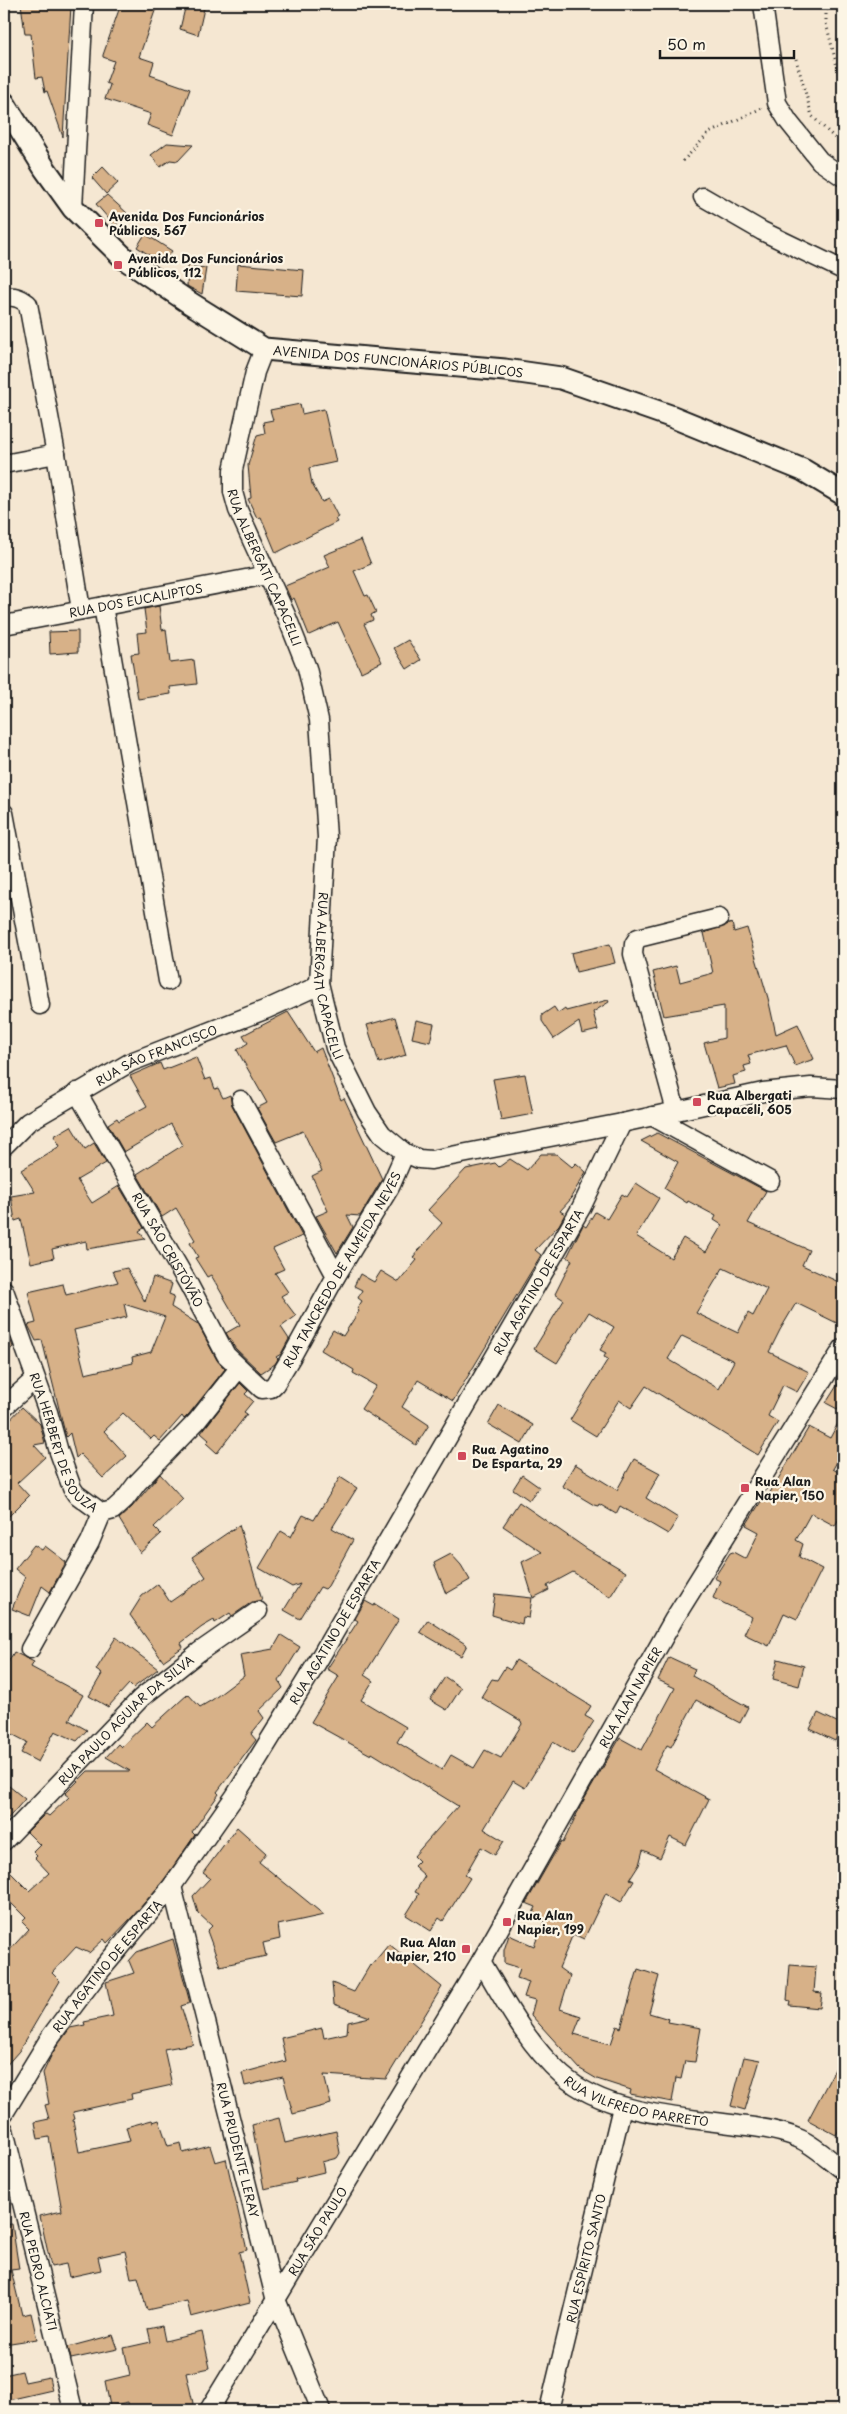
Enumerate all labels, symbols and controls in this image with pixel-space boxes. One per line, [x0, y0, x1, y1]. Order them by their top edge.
scale bar [660, 28, 793, 60]
text: 50 m [667, 32, 706, 55]
place label: Avenida Dos Funcionários Públicos, 567 [108, 207, 264, 239]
marker: Avenida Dos Funcionários Públicos, 567 [93, 217, 105, 229]
place label: Avenida Dos Funcionários Públicos, 112 [127, 249, 283, 281]
marker: Avenida Dos Funcionários Públicos, 112 [112, 259, 124, 271]
street label: AVENIDA DOS FUNCIONÁRIOS PÚBLICOS [273, 341, 525, 382]
street label: RUA ALBERGATI CAPACELLI [223, 487, 306, 649]
street label: RUA DOS EUCALIPTOS [67, 578, 204, 621]
street label: RUA ALBERGATI CAPACELLI [310, 891, 348, 1063]
street label: RUA SÃO FRANCISCO [92, 1020, 220, 1090]
place label: Rua Albergati Capaceli, 605 [707, 1086, 792, 1118]
marker: Rua Albergati Capaceli, 605 [691, 1096, 703, 1108]
street label: RUA TANCREDO DE ALMEIDA NEVES [278, 1168, 405, 1371]
street label: RUA SÃO CRISTÓVÃO [128, 1189, 208, 1310]
street label: RUA AGATINO DE ESPARTA [489, 1205, 588, 1358]
street label: RUA HERBERT DE SOUZA [25, 1370, 102, 1516]
place label: Rua Agatino De Esparta, 29 [472, 1440, 562, 1472]
marker: Rua Agatino De Esparta, 29 [456, 1450, 468, 1462]
place label: Rua Alan Napier, 150 [755, 1472, 824, 1504]
marker: Rua Alan Napier, 150 [739, 1482, 751, 1494]
street label: RUA AGATINO DE ESPARTA [285, 1555, 384, 1708]
street label: RUA ALAN NAPIER [594, 1643, 666, 1751]
street label: RUA PAULO AGUIAR DA SILVA [54, 1651, 197, 1789]
street label: RUA AGATINO DE ESPARTA [48, 1895, 166, 2036]
place label: Rua Alan Napier, 199 [517, 1906, 584, 1938]
marker: Rua Alan Napier, 199 [501, 1916, 513, 1928]
place label: Rua Alan Napier, 210 [386, 1933, 456, 1965]
marker: Rua Alan Napier, 210 [460, 1943, 472, 1955]
street label: RUA VILFREDO PARRETO [560, 2071, 710, 2130]
street label: RUA PRUDENTE LERAY [212, 2080, 264, 2219]
street label: RUA SÃO PAULO [283, 2183, 351, 2279]
street label: RUA ESPÍRITO SANTO [561, 2192, 610, 2325]
street label: RUA PEDRO ALCIATI [15, 2209, 62, 2333]

